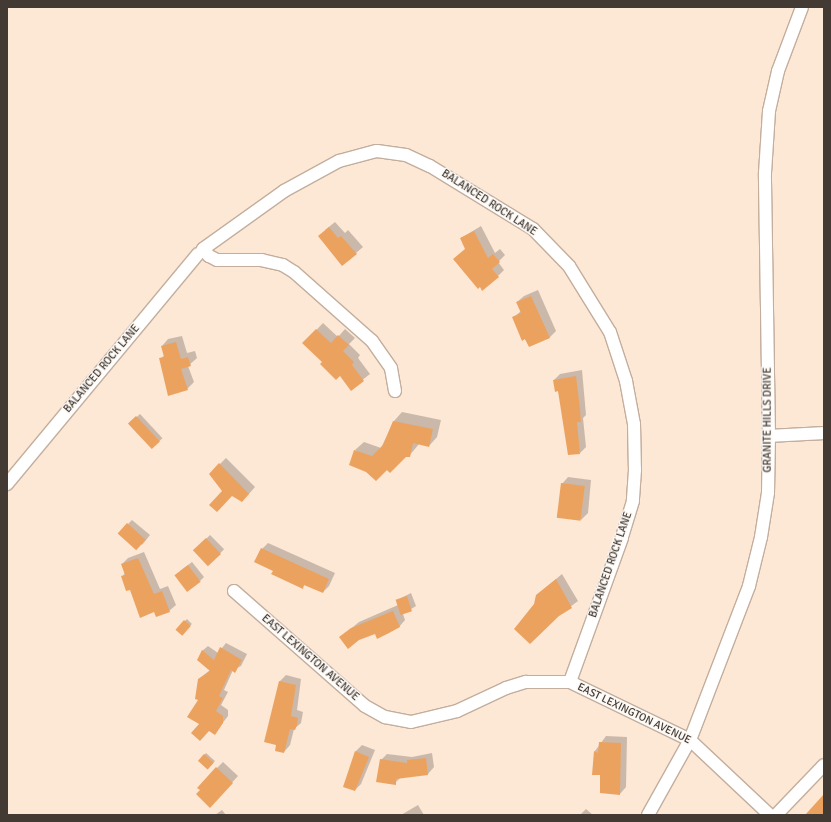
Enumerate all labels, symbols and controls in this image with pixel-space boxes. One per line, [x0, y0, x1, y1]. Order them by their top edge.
street label: BALANCED ROCK LANE [439, 167, 539, 239]
street label: BALANCED ROCK LANE [61, 322, 143, 416]
street label: GRANITE HILLS DRIVE [761, 367, 775, 473]
street label: BALANCED ROCK LANE [587, 510, 635, 620]
street label: EAST LEXINGTON AVENUE [259, 612, 361, 704]
street label: EAST LEXINGTON AVENUE [575, 681, 693, 747]

